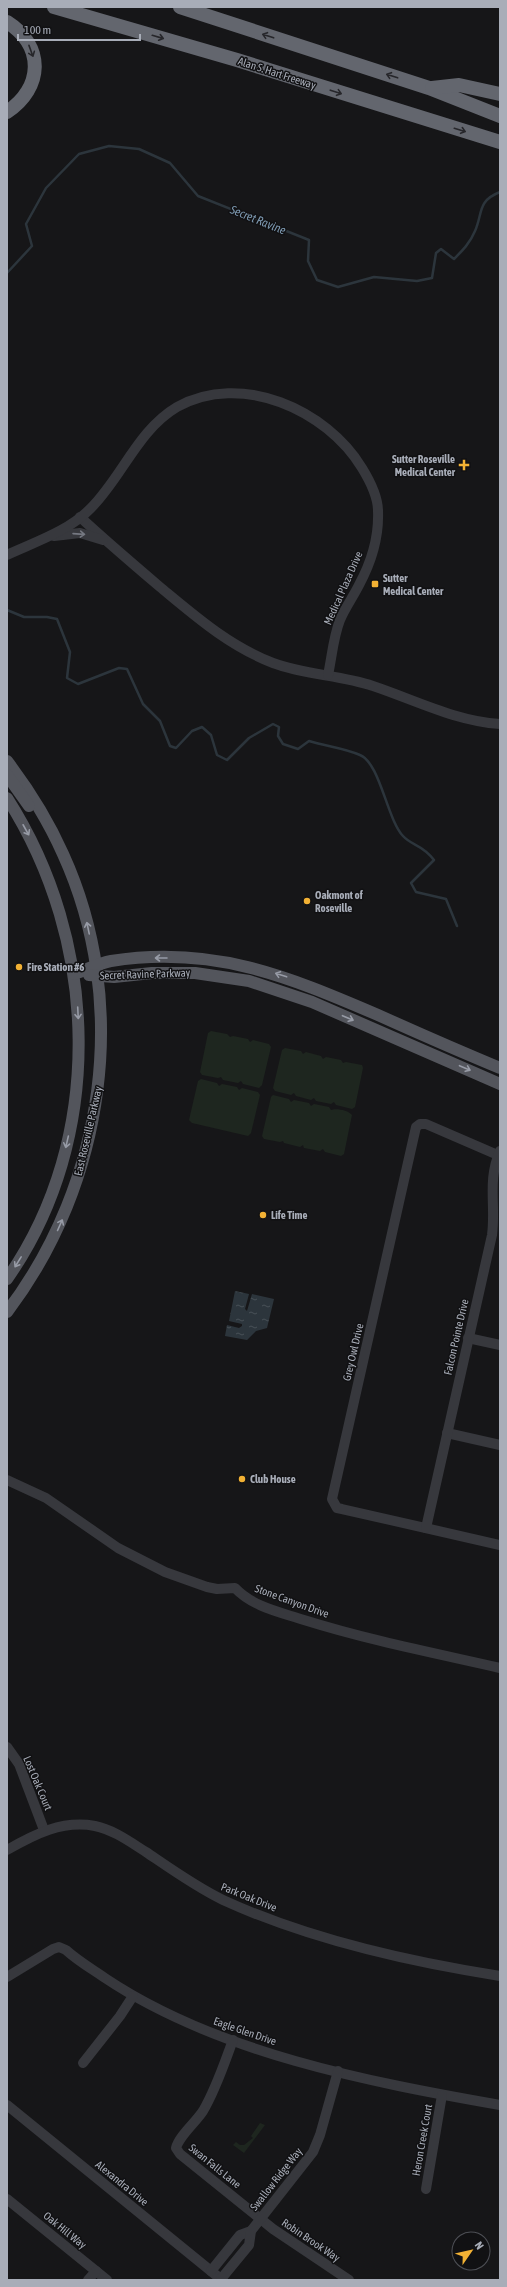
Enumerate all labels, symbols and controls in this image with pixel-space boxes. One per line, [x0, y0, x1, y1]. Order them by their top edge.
scale bar [18, 16, 140, 42]
text: 100 m [24, 23, 51, 37]
one-way arrow [263, 31, 275, 39]
one-way arrow [152, 34, 165, 42]
one-way arrow [28, 45, 36, 57]
street label: Alan S. Hart Freeway [237, 55, 318, 91]
one-way arrow [385, 72, 398, 79]
one-way arrow [330, 89, 343, 96]
one-way arrow [454, 127, 467, 134]
water label: Secret Ravine [227, 202, 288, 238]
place label: Sutter Roseville Medical Center [392, 453, 456, 478]
marker: Sutter Roseville Medical Center [458, 459, 470, 471]
one-way arrow [72, 531, 85, 538]
street label: Medical Plaza Drive [321, 549, 365, 627]
place label: Sutter Medical Center [383, 572, 444, 597]
marker: Sutter Medical Center [370, 579, 380, 589]
one-way arrow [23, 824, 31, 836]
place label: Oakmont of Roseville [315, 889, 364, 914]
marker: Oakmont of Roseville [302, 896, 312, 906]
one-way arrow [83, 922, 91, 935]
one-way arrow [155, 954, 168, 962]
place label: Fire Station #6 [27, 961, 84, 973]
marker: Fire Station #6 [14, 962, 24, 972]
street label: Secret Ravine Parkway [100, 966, 191, 982]
one-way arrow [275, 971, 287, 979]
one-way arrow [75, 1006, 82, 1019]
one-way arrow [342, 1014, 354, 1022]
one-way arrow [459, 1065, 471, 1073]
street label: East Roseville Parkway [72, 1085, 104, 1177]
one-way arrow [63, 1135, 71, 1148]
place label: Life Time [271, 1209, 307, 1221]
marker: Life Time [258, 1210, 268, 1220]
one-way arrow [57, 1219, 64, 1231]
one-way arrow [14, 1256, 22, 1268]
street label: Falcon Pointe Drive [441, 1298, 471, 1376]
street label: Grey Owl Drive [341, 1322, 365, 1382]
place label: Club House [250, 1473, 296, 1485]
marker: Club House [237, 1474, 247, 1484]
street label: Stone Canyon Drive [253, 1582, 331, 1620]
street label: Lost Oak Court [21, 1754, 55, 1812]
street label: Park Oak Drive [219, 1880, 279, 1914]
street label: Eagle Glen Drive [212, 2015, 278, 2047]
street label: Heron Creek Court [410, 2103, 434, 2177]
street label: Swan Falls Lane [187, 2141, 243, 2191]
street label: Swallow Ridge Way [248, 2145, 305, 2213]
street label: Alexandra Drive [93, 2158, 151, 2208]
street label: Oak Hill Way [41, 2209, 89, 2251]
street label: Robin Brook Way [280, 2216, 343, 2264]
north arrow [451, 2231, 491, 2271]
text: N [472, 2239, 486, 2251]

